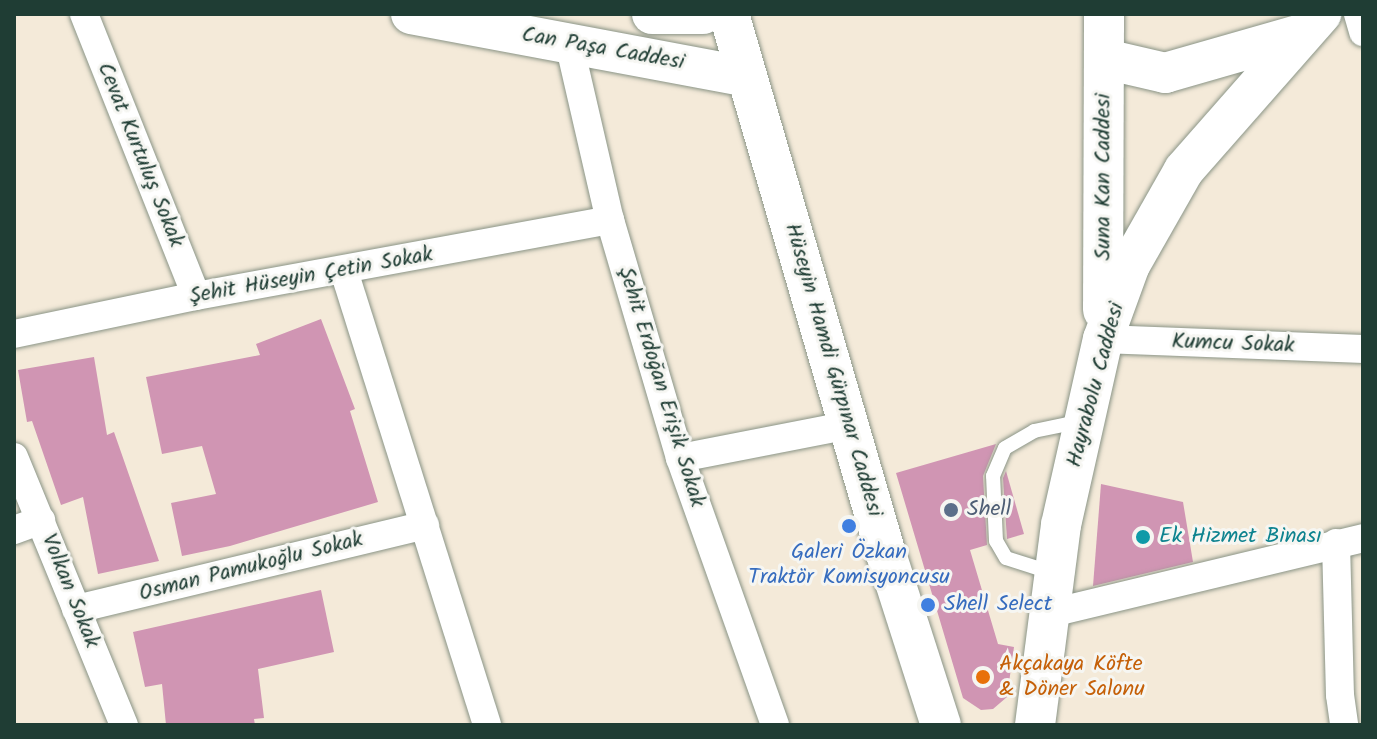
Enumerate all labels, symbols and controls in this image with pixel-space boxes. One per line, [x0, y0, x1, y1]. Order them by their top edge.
street label: Can Paşa Caddesi [520, 22, 686, 76]
street label: Cevat Kurtuluş Sokak [91, 59, 189, 251]
street label: Suna Kan Caddesi [1091, 94, 1117, 260]
street label: Hüseyin Hamdi Gürpınar Caddesi [778, 220, 888, 520]
street label: Şehit Hüseyin Çetin Sokak [187, 242, 435, 310]
street label: Şehit Erdoğan Erişik Sokak [612, 264, 710, 510]
street label: Hayrabolu Caddesi [1061, 300, 1131, 470]
street label: Kumcu Sokak [1171, 329, 1295, 359]
place label: Shell [967, 497, 1011, 523]
marker: Shell [942, 501, 960, 519]
marker: Galeri Özkan Traktör Komisyoncusu [840, 517, 858, 535]
place label: Ek Hizmet Binası [1159, 524, 1322, 550]
street label: Osman Pamukoğlu Sokak [136, 526, 366, 608]
marker: Ek Hizmet Binası [1134, 528, 1152, 546]
street label: Volkan Sokak [35, 530, 105, 652]
place label: Galeri Özkan Traktör Komisyoncusu [748, 539, 950, 590]
place label: Shell Select [944, 592, 1052, 618]
marker: Shell Select [919, 596, 937, 614]
place label: Akçakaya Köfte & Döner Salonu [999, 651, 1145, 702]
marker: Akçakaya Köfte & Döner Salonu [974, 668, 992, 686]

